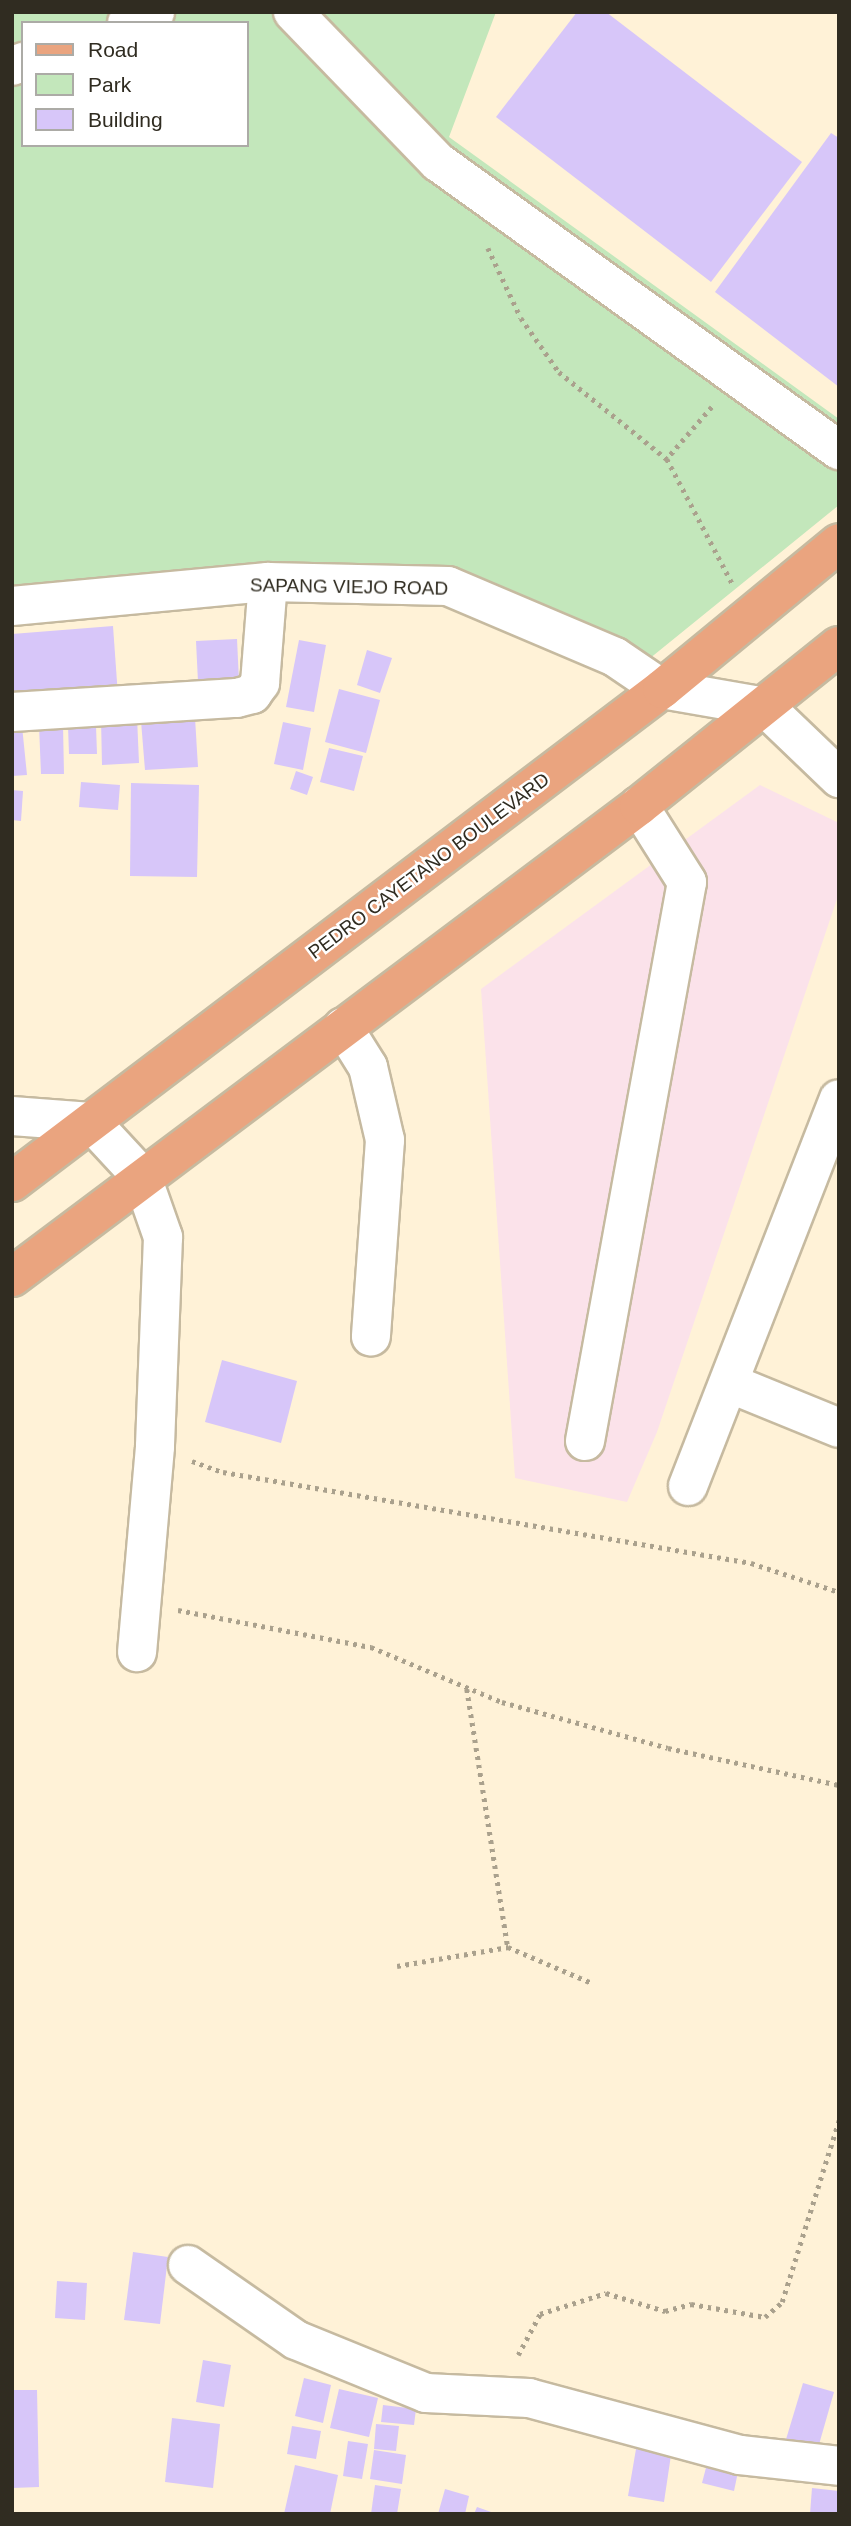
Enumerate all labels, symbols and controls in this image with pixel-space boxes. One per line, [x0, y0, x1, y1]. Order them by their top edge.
legend [21, 21, 248, 147]
text: Road [88, 38, 138, 61]
text: Park [88, 73, 131, 96]
text: Building [88, 108, 163, 131]
street label: SAPANG VIEJO ROAD [250, 574, 448, 600]
street label: PEDRO CAYETANO BOULEVARD [304, 768, 554, 964]

